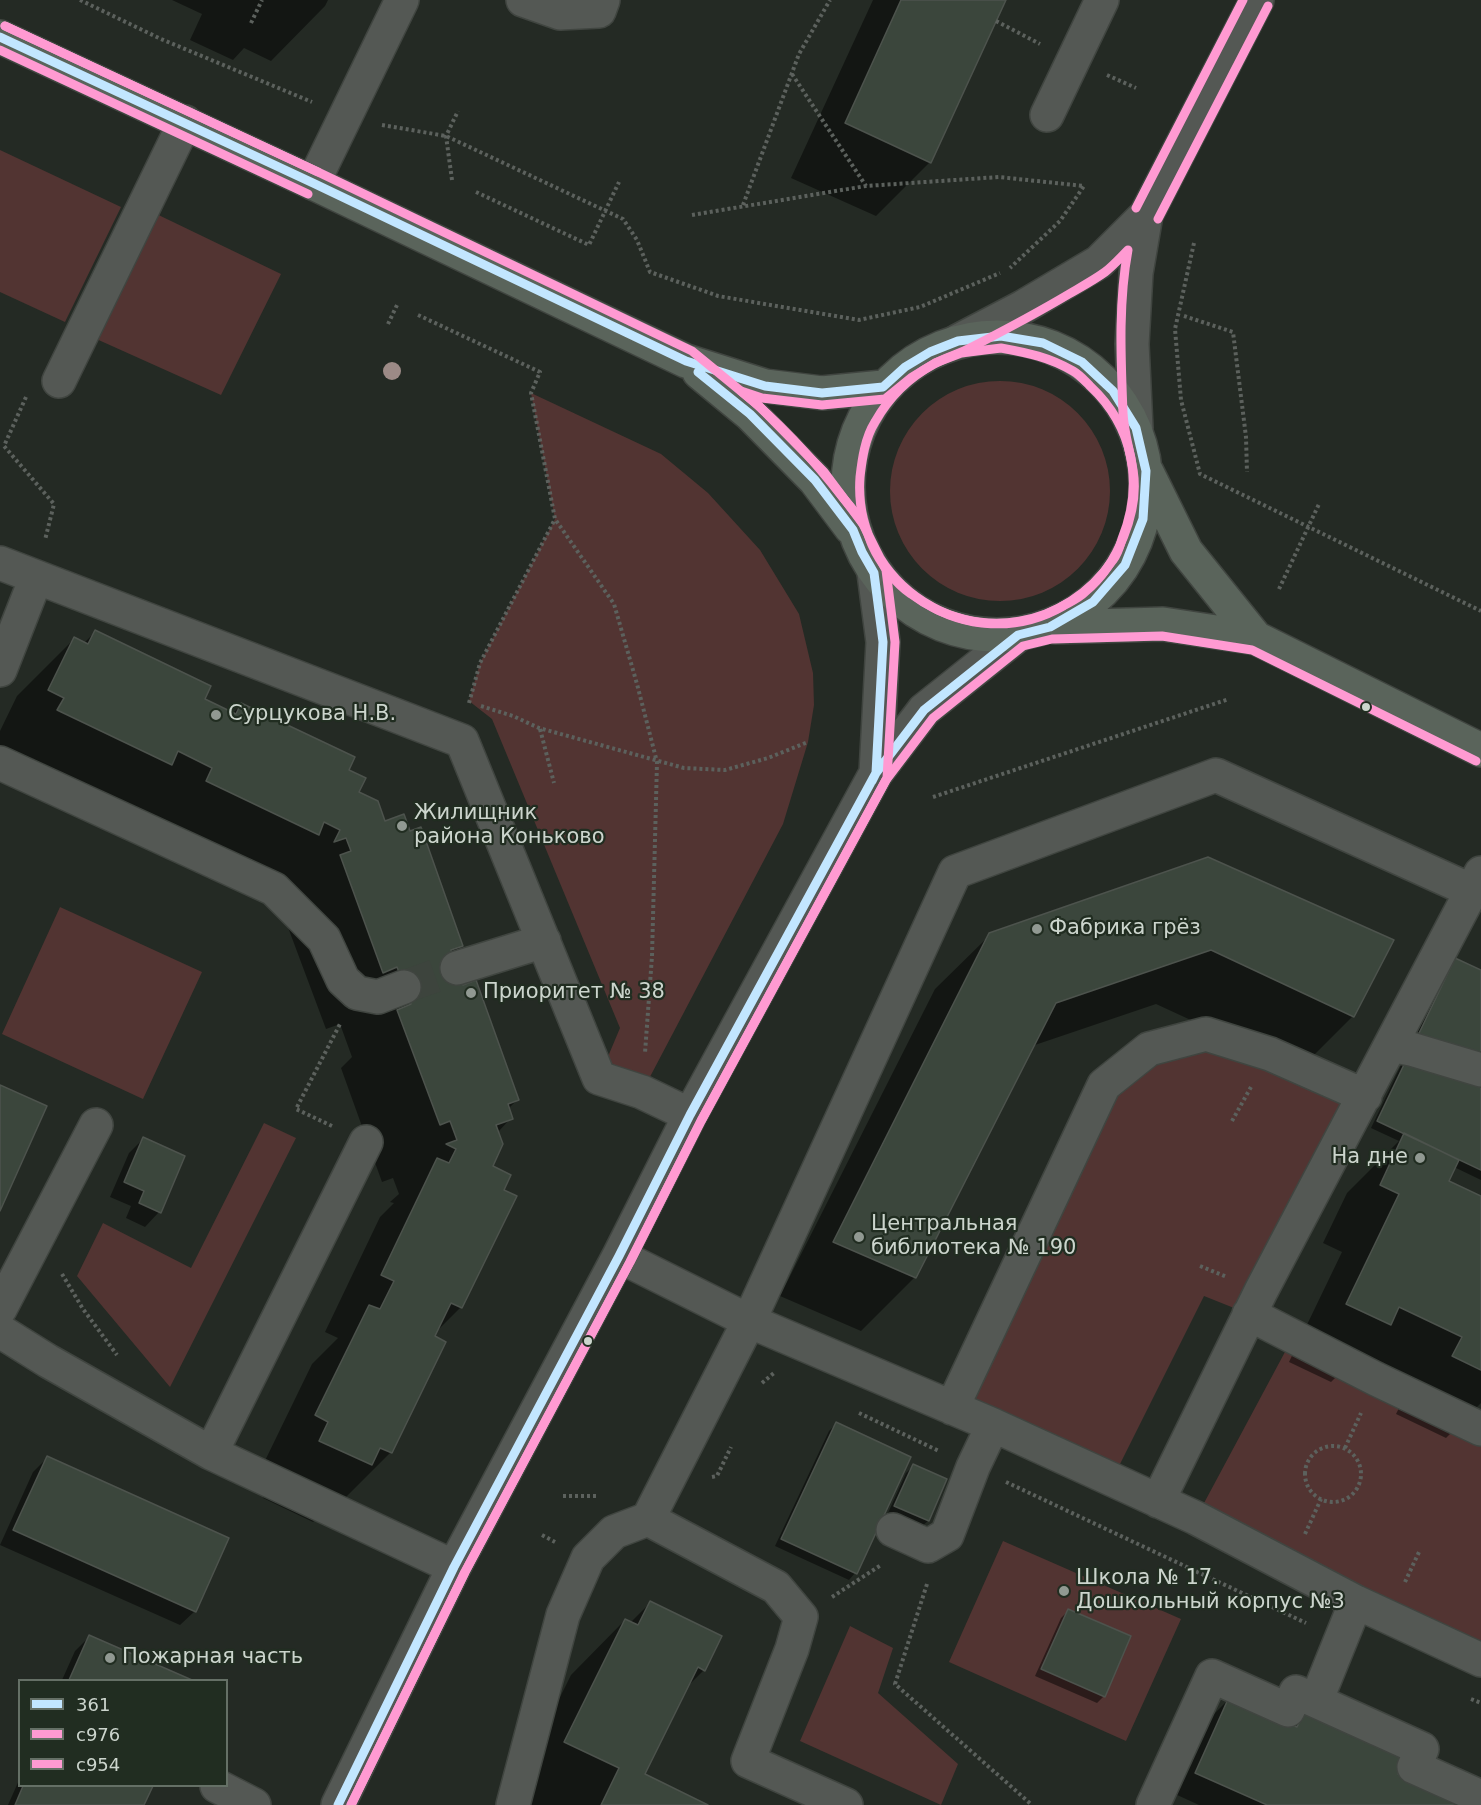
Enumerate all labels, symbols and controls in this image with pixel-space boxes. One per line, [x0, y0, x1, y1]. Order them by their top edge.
unlabelled marker [1360, 701, 1372, 713]
place label: Сурцукова Н.В. [228, 702, 396, 728]
marker: Сурцукова Н.В. [209, 708, 223, 722]
place label: Жилищник района Коньково [414, 801, 605, 851]
marker: Жилищник района Коньково [395, 819, 409, 833]
place label: Фабрика грёз [1049, 916, 1201, 942]
marker: Фабрика грёз [1030, 922, 1044, 936]
place label: Приоритет № 38 [483, 980, 665, 1006]
marker: Приоритет № 38 [464, 986, 478, 1000]
place label: На дне [1331, 1145, 1408, 1171]
marker: На дне [1413, 1151, 1427, 1165]
place label: Центральная библиотека № 190 [871, 1212, 1076, 1262]
marker: Центральная библиотека № 190 [852, 1230, 866, 1244]
unlabelled marker [582, 1335, 594, 1347]
place label: Школа № 17. Дошкольный корпус №3 [1076, 1566, 1345, 1616]
marker: Школа № 17. Дошкольный корпус №3 [1057, 1584, 1071, 1598]
place label: Пожарная часть [122, 1645, 303, 1671]
marker: Пожарная часть [103, 1651, 117, 1665]
legend [18, 1679, 228, 1787]
text: 361 [76, 1694, 110, 1715]
text: с976 [76, 1724, 120, 1745]
text: с954 [76, 1754, 120, 1775]

